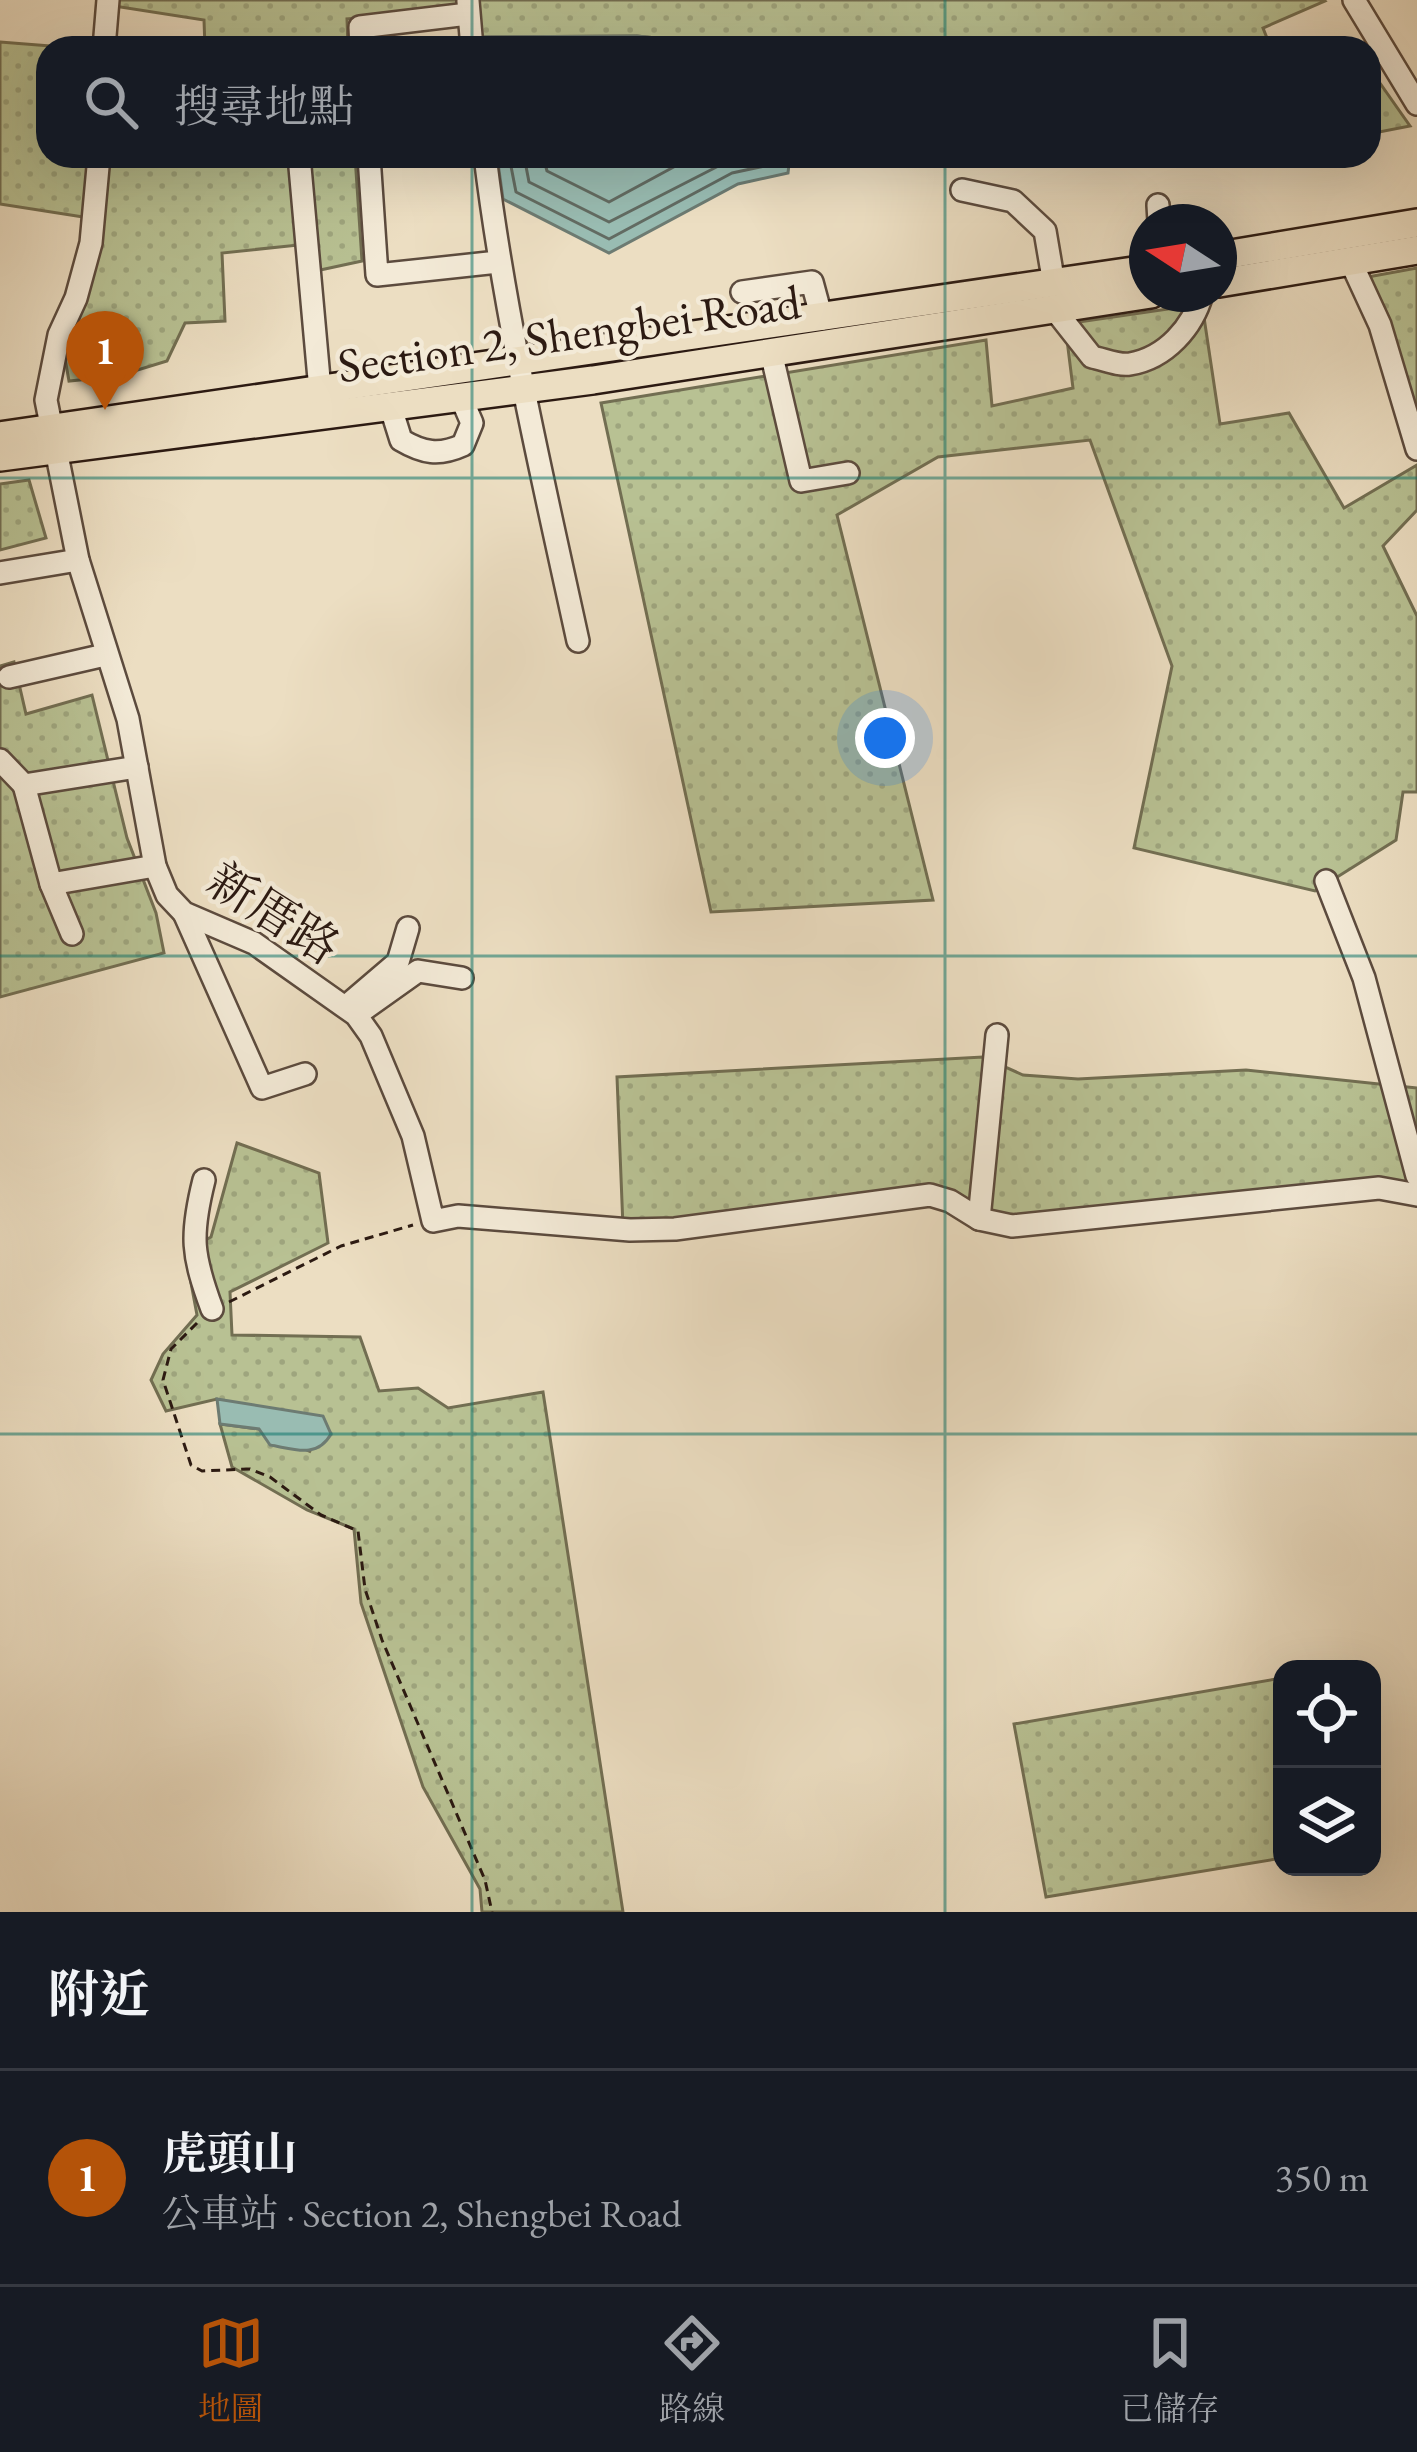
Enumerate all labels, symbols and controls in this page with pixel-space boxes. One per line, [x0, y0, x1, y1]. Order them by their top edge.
search box [36, 36, 1381, 168]
icon: search [78, 69, 144, 135]
text: 搜尋地點 [174, 77, 354, 135]
north arrow [1129, 204, 1237, 312]
street label: Section 2, Shengbei Road [334, 270, 805, 396]
pin: 1 [66, 311, 144, 410]
your location [855, 708, 915, 768]
street label: 新厝路 [197, 849, 351, 977]
map controls [1273, 1660, 1381, 1876]
button: locate [1273, 1660, 1381, 1768]
button: layers [1273, 1768, 1381, 1876]
text: 附近 [48, 1961, 150, 2027]
text: 虎頭山 [162, 2124, 297, 2182]
text: 1 [77, 2152, 97, 2203]
text: 350 m [1275, 2152, 1369, 2203]
text: 公車站 · Section 2, Shengbei Road [162, 2188, 681, 2239]
tab: 地圖 [198, 2310, 264, 2430]
tab: 路線 [659, 2310, 725, 2430]
tab: 已儲存 [1120, 2310, 1219, 2430]

